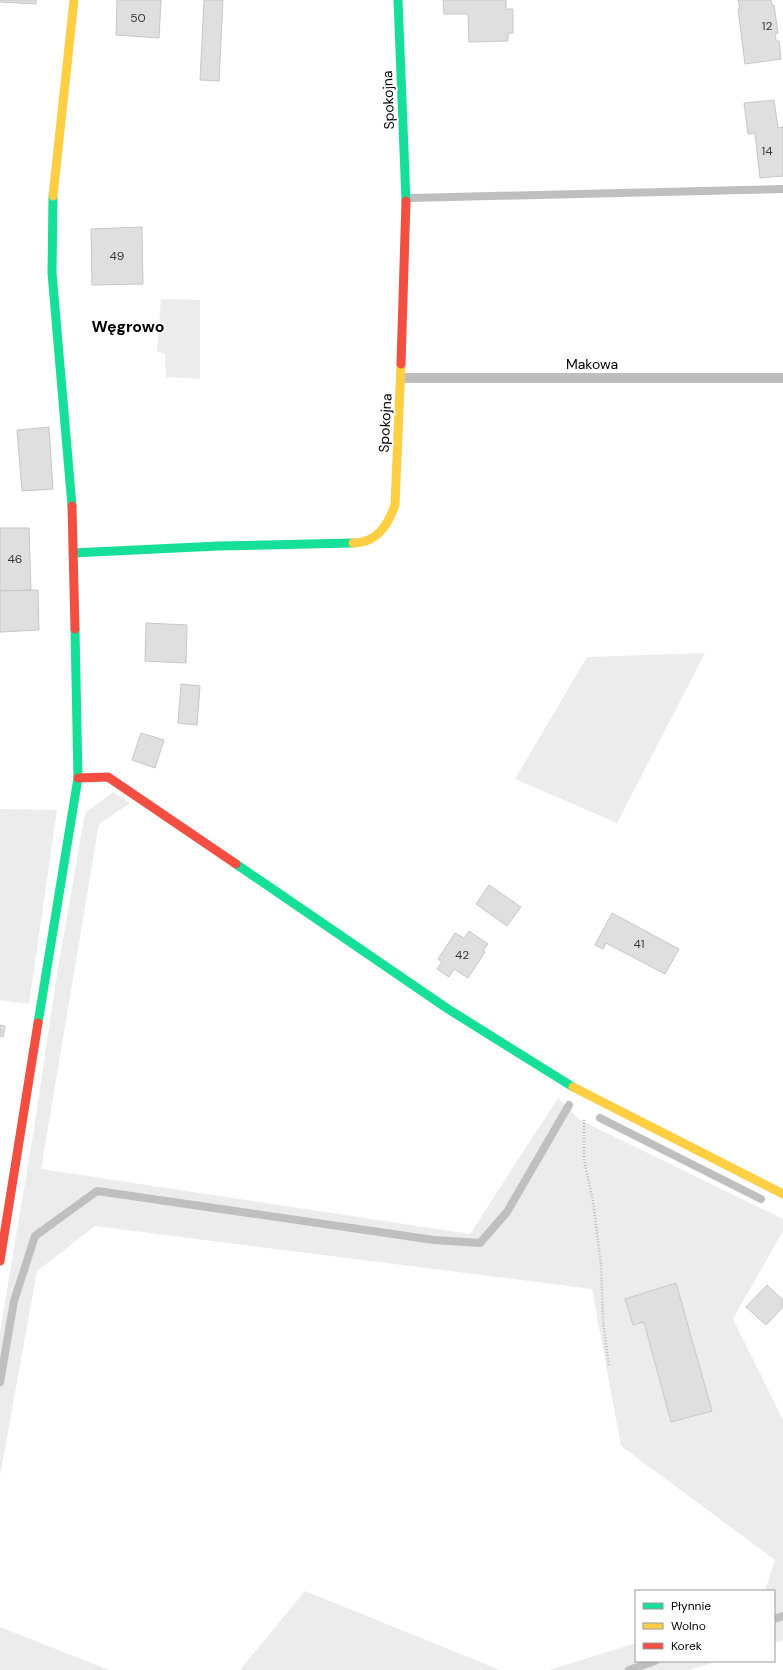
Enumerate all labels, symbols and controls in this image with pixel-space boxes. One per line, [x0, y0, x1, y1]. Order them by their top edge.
house number: 50 [130, 10, 146, 26]
house number: 12 [762, 18, 772, 34]
street label: Spokojna [378, 70, 398, 130]
house number: 14 [761, 143, 773, 159]
house number: 49 [110, 248, 124, 264]
district label: Węgrowo [92, 316, 164, 337]
street label: Makowa [566, 355, 618, 373]
street label: Spokojna [374, 393, 396, 453]
house number: 46 [8, 551, 22, 567]
house number: 41 [633, 936, 645, 952]
house number: 42 [455, 947, 469, 963]
legend [635, 1590, 775, 1662]
text: Płynnie [671, 1598, 711, 1614]
text: Wolno [671, 1618, 706, 1634]
text: Korek [671, 1638, 702, 1654]

